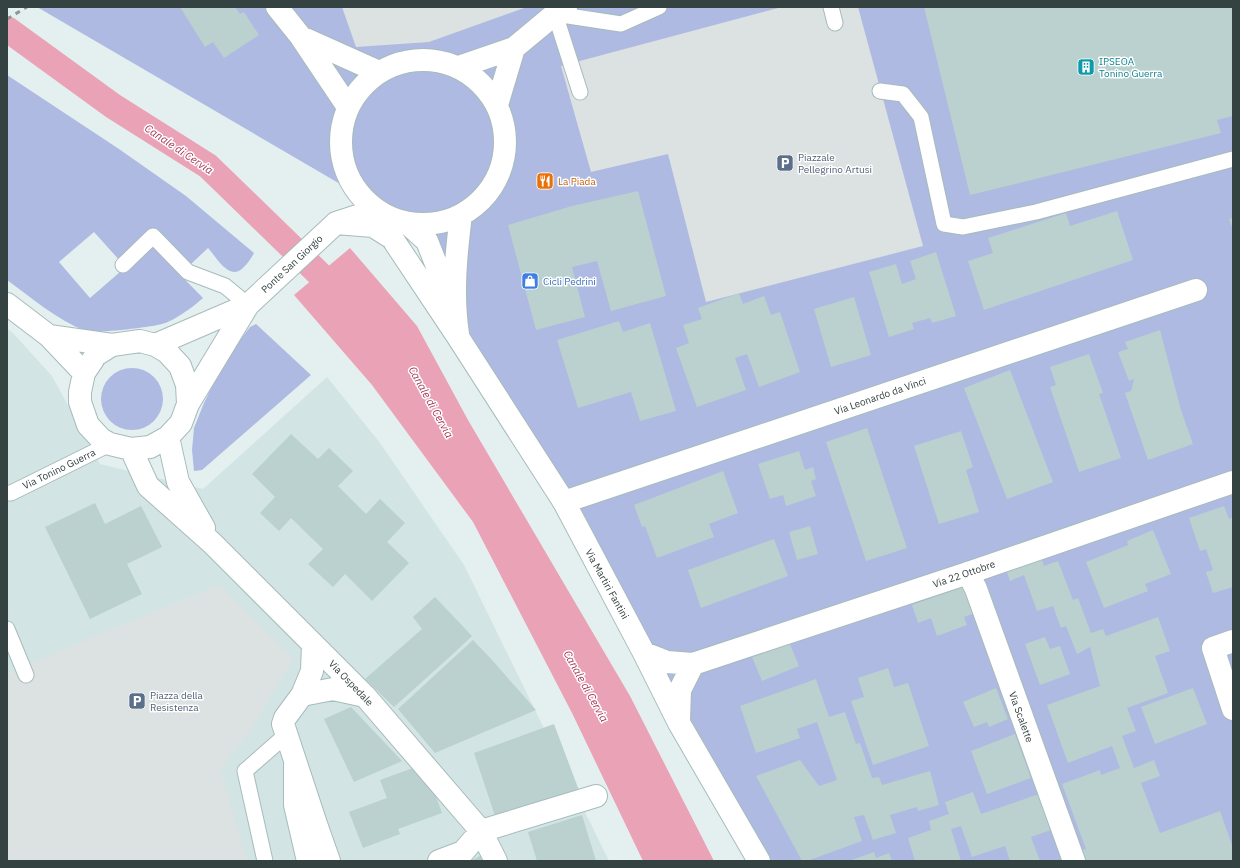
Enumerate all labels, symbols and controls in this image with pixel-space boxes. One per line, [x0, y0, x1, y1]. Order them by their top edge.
place label: IPSEOA Tonino Guerra [1099, 55, 1163, 80]
building icon: IPSEOA Tonino Guerra [1076, 57, 1096, 77]
water label: Canale di Cervia [142, 121, 216, 177]
place label: Piazzale Pellegrino Artusi [798, 151, 872, 176]
parking icon: Piazzale Pellegrino Artusi [775, 153, 795, 173]
restaurant icon: La Piada [535, 171, 555, 191]
place label: La Piada [558, 175, 596, 188]
street label: Ponte San Giorgio [258, 232, 326, 296]
shop icon: Cicli Pedrini [520, 271, 540, 291]
place label: Cicli Pedrini [543, 275, 596, 288]
water label: Canale di Cervia [406, 364, 456, 440]
street label: Via Leonardo da Vinci [833, 374, 927, 418]
street label: Via Tonino Guerra [20, 445, 98, 492]
street label: Via Martiri Fantini [582, 547, 632, 621]
street label: Via 22 Ottobre [931, 557, 997, 591]
water label: Canale di Cervia [561, 648, 611, 724]
street label: Via Ospedale [326, 657, 376, 709]
place label: Piazza della Resistenza [150, 689, 204, 714]
street label: Via Scalette [1006, 690, 1036, 745]
parking icon: Piazza della Resistenza [127, 691, 147, 711]

